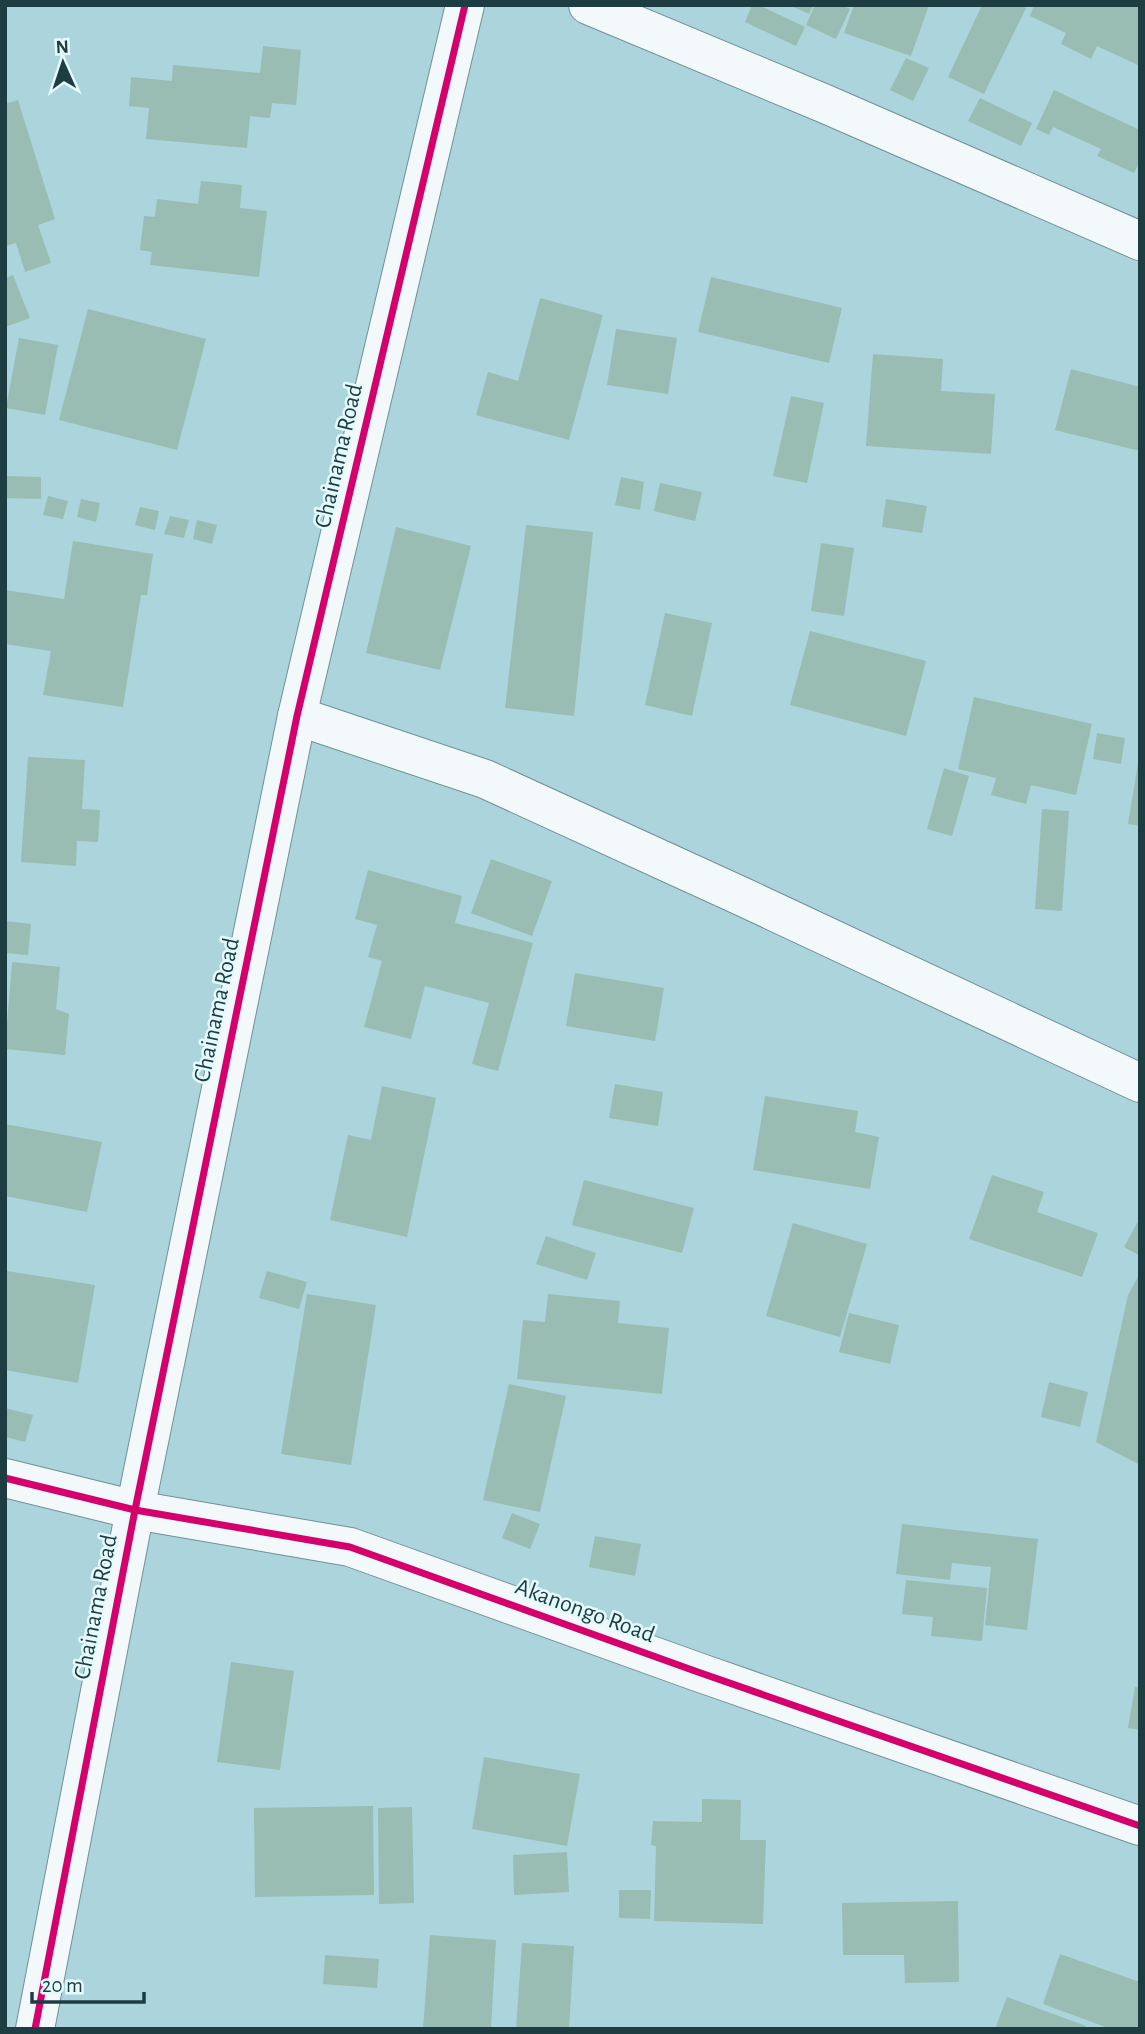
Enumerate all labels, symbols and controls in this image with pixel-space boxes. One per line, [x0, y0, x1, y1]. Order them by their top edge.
north arrow [28, 28, 98, 98]
text: N [55, 38, 69, 57]
street label: Chainama Road [311, 382, 367, 530]
street label: Chainama Road [190, 936, 244, 1084]
street label: Chainama Road [70, 1533, 122, 1681]
street label: Akanongo Road [512, 1575, 658, 1647]
scale bar [32, 1960, 144, 2004]
text: 20 m [42, 1975, 83, 1996]

